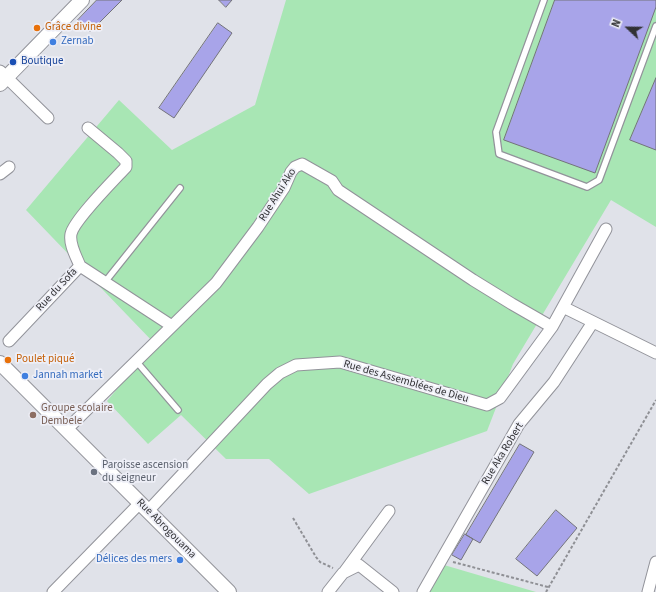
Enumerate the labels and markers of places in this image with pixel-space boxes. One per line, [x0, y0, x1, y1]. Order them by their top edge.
place label: Grâce divine [45, 21, 101, 35]
marker: Grâce divine [32, 23, 42, 33]
place label: Zernab [61, 35, 94, 49]
marker: Zernab [48, 37, 58, 47]
place label: Boutique [21, 55, 63, 69]
marker: Boutique [8, 57, 18, 67]
place label: Poulet piqué [16, 353, 74, 367]
marker: Poulet piqué [3, 355, 13, 365]
place label: Jannah market [33, 369, 102, 383]
marker: Jannah market [20, 371, 30, 381]
place label: Groupe scolaire Dembele [41, 402, 113, 428]
marker: Groupe scolaire Dembele [28, 410, 38, 420]
place label: Paroisse ascension du seigneur [102, 459, 188, 485]
marker: Paroisse ascension du seigneur [89, 467, 99, 477]
place label: Délices des mers [96, 553, 172, 567]
marker: Délices des mers [175, 555, 185, 565]

